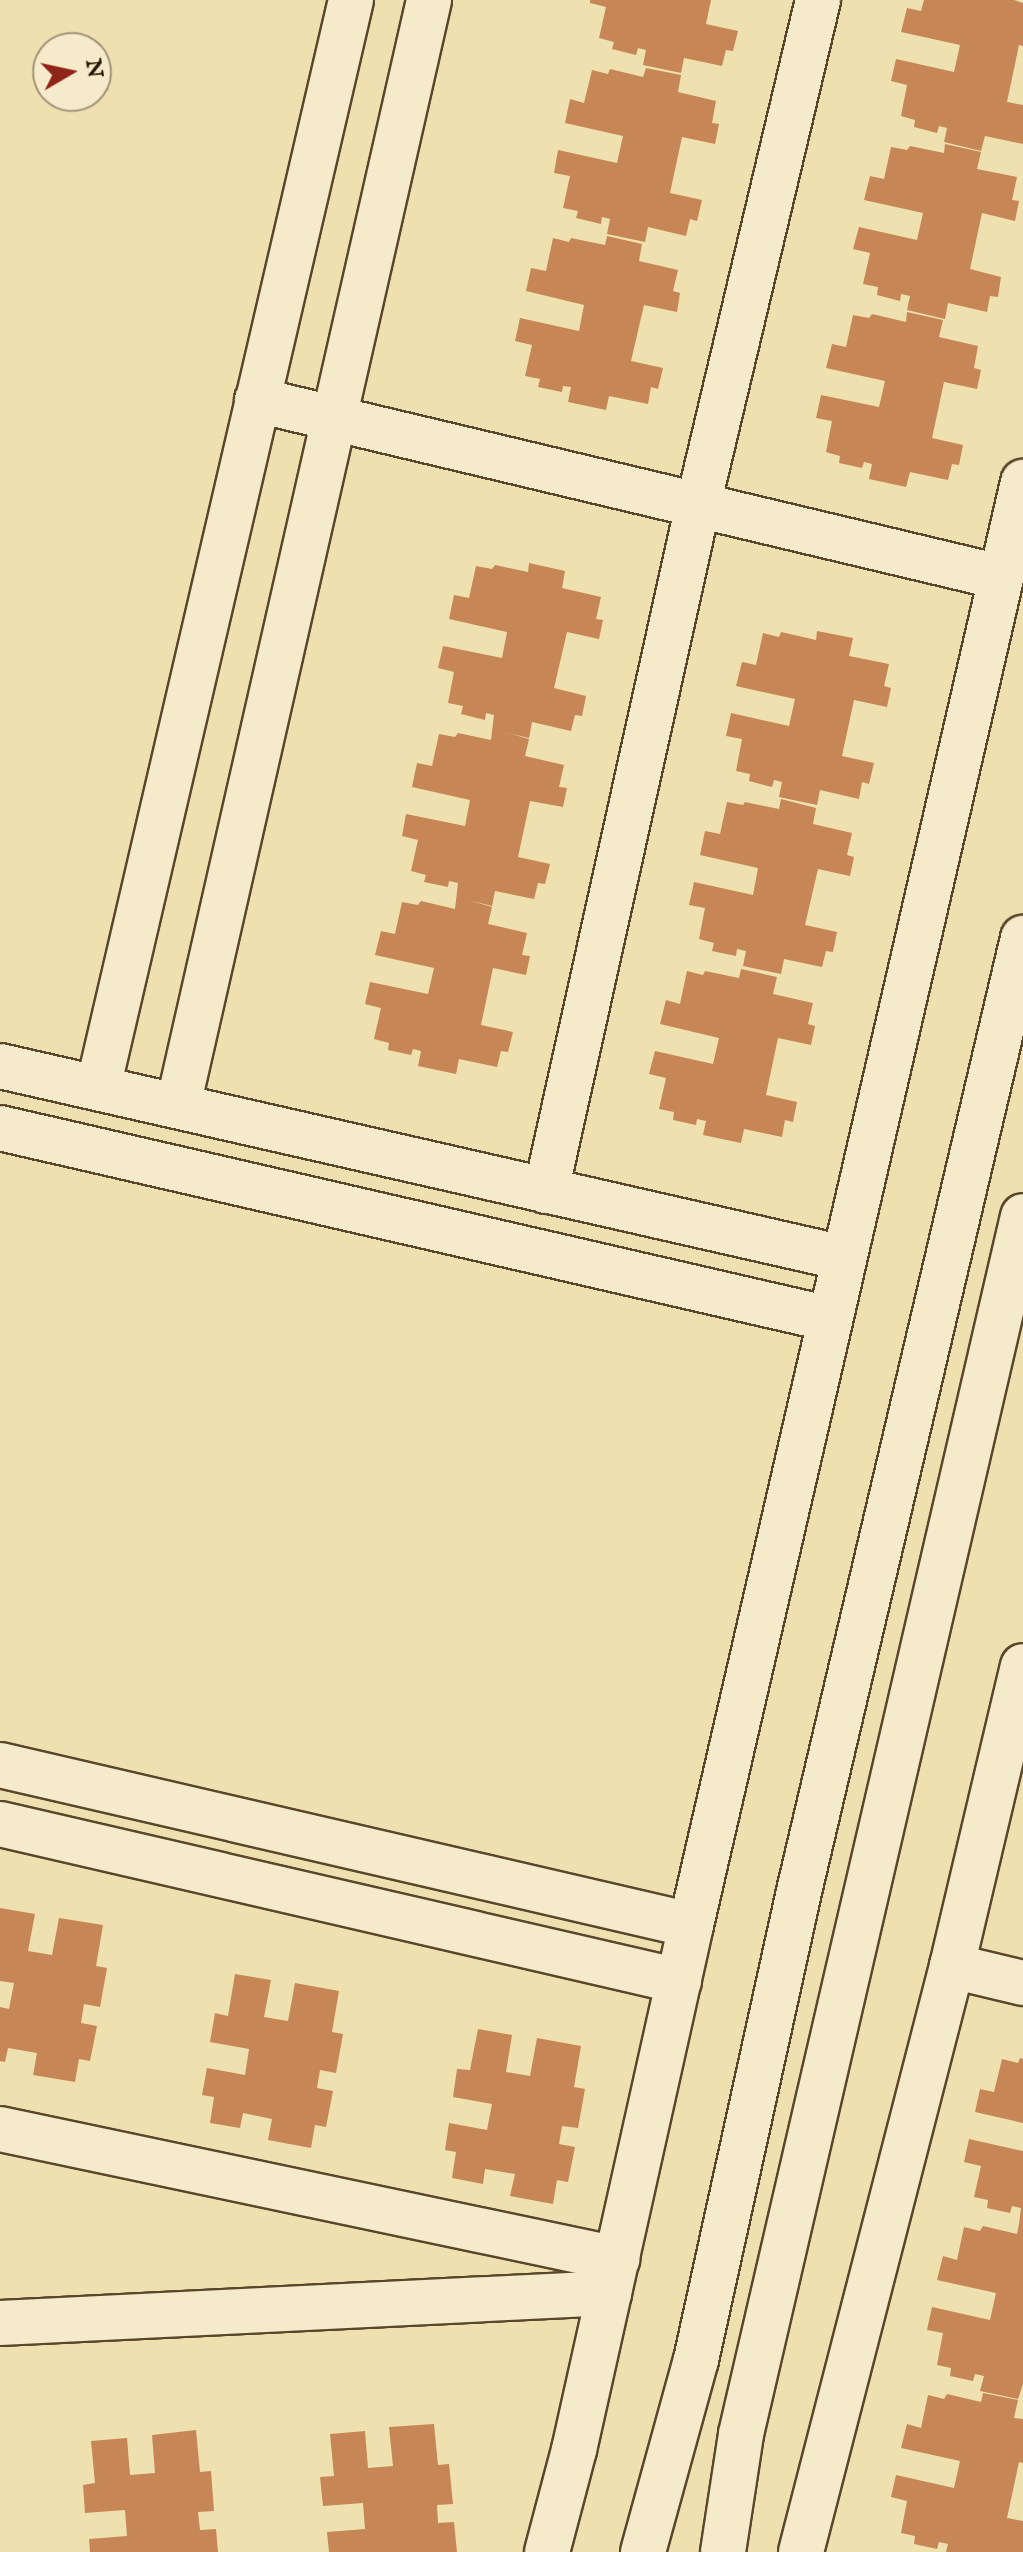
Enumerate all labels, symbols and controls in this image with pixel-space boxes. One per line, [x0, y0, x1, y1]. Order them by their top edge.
north arrow [32, 32, 112, 112]
text: N [78, 57, 109, 80]

